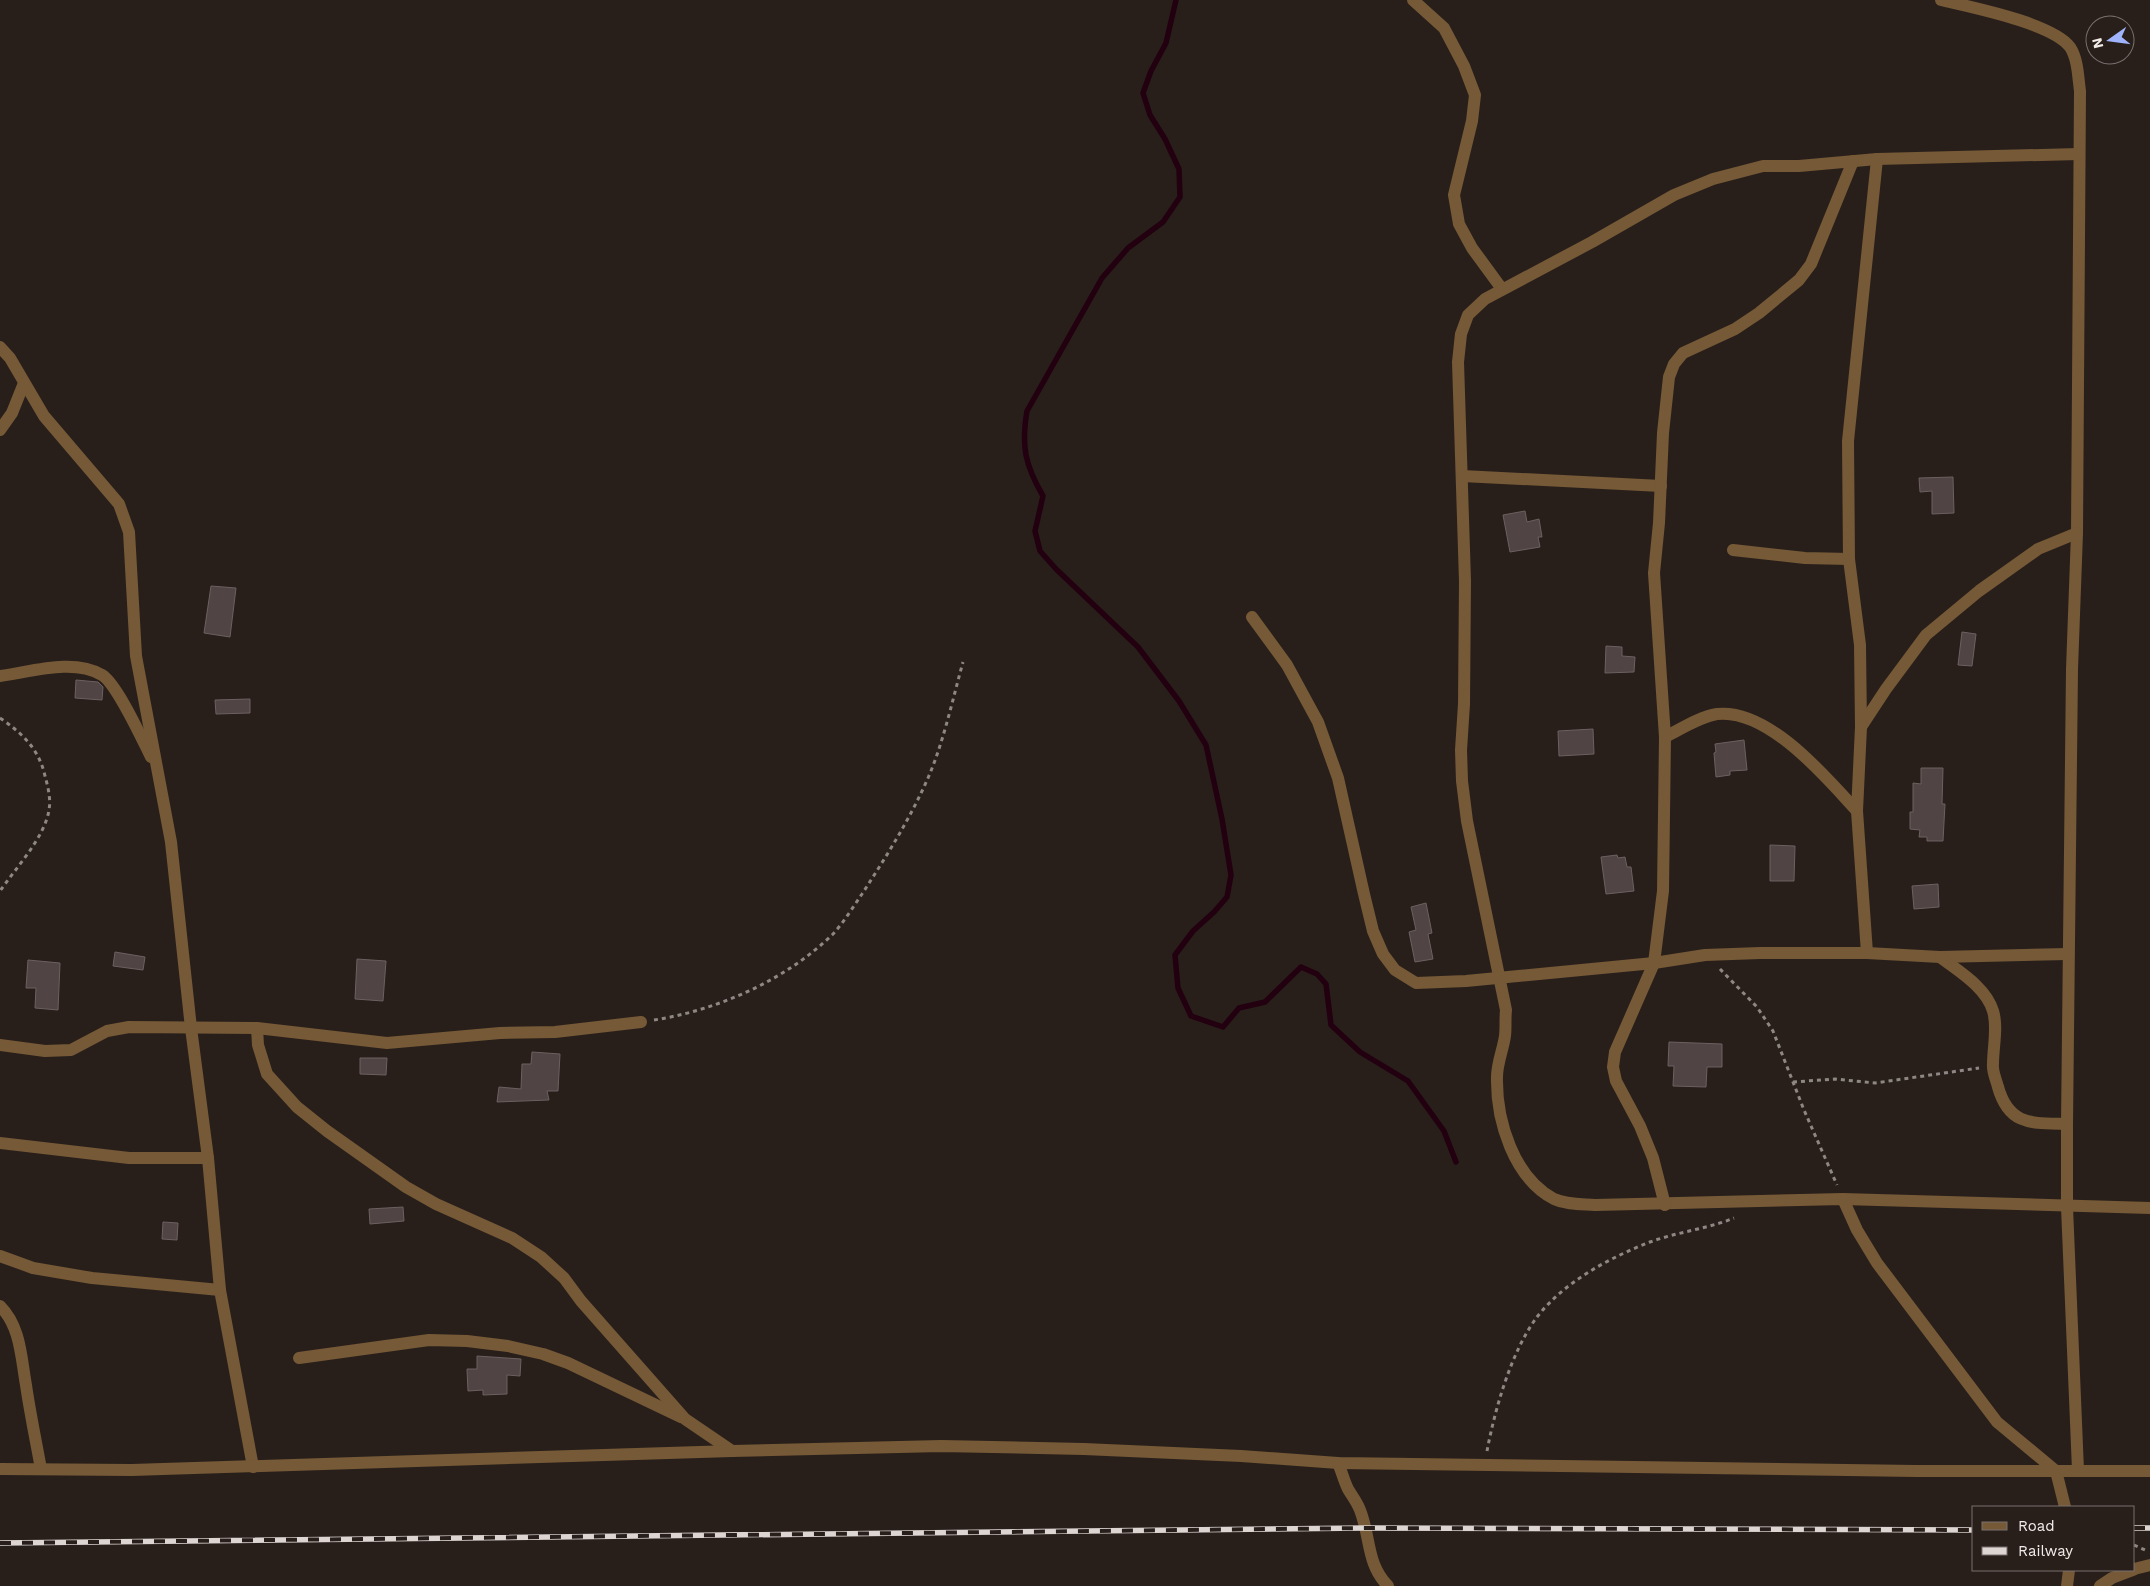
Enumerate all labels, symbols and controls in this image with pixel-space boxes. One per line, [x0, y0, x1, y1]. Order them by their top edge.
north arrow [2085, 15, 2135, 65]
text: N [2088, 36, 2106, 50]
legend [1972, 1506, 2135, 1571]
text: Road [2018, 1517, 2055, 1535]
text: Railway [2018, 1542, 2073, 1560]

